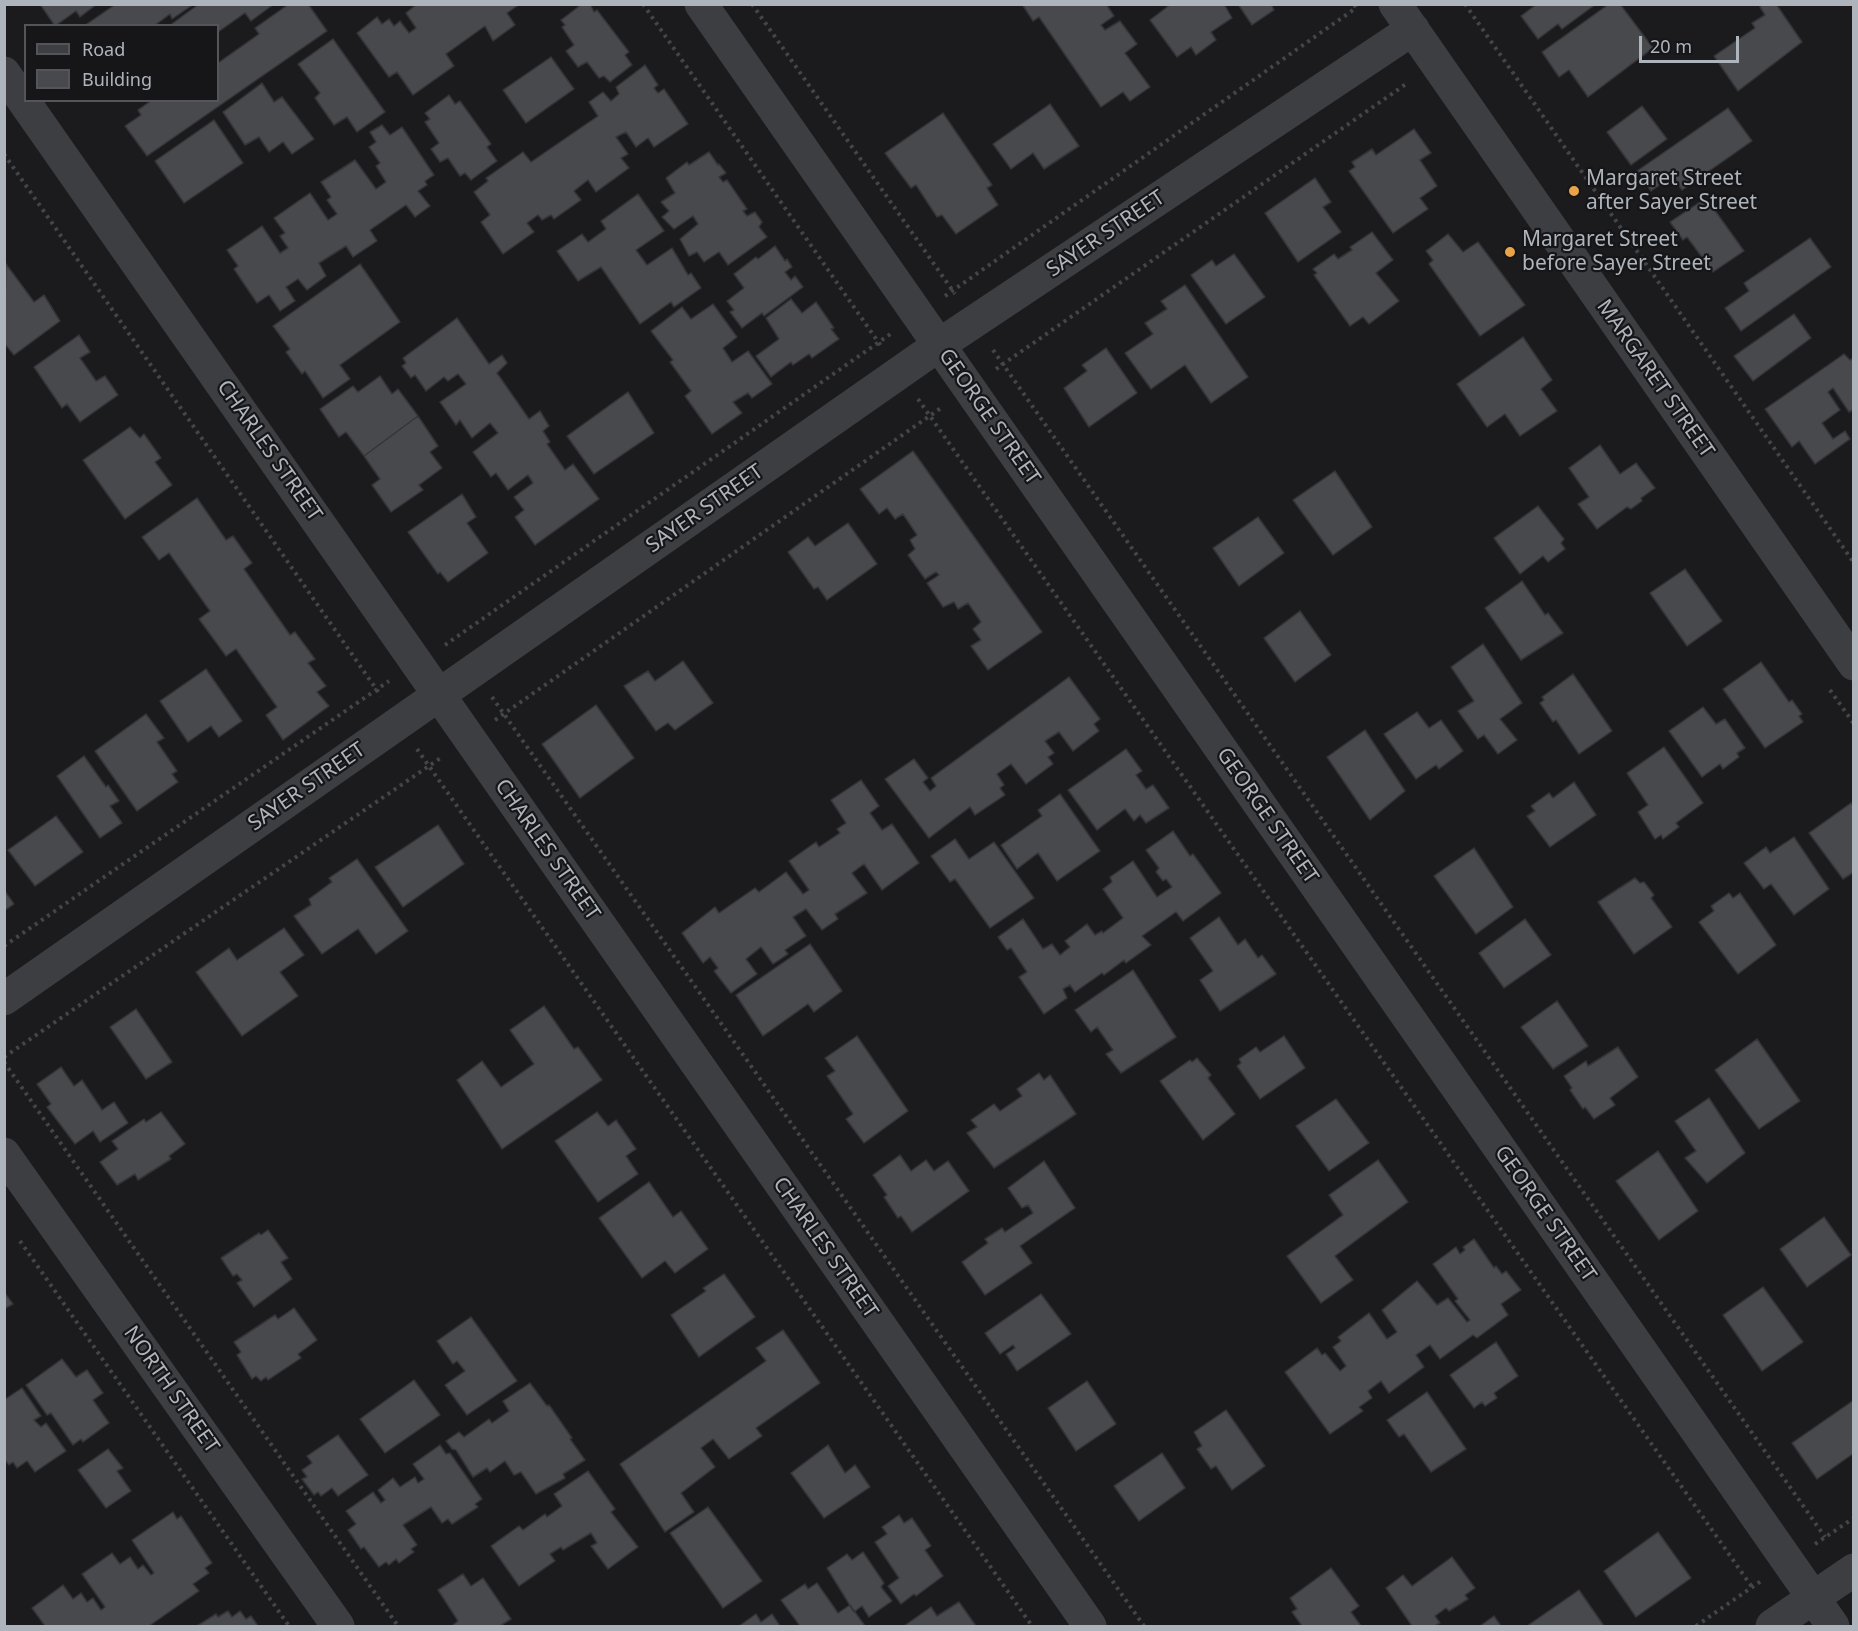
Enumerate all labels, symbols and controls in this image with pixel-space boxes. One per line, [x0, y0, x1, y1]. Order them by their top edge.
legend [24, 24, 219, 102]
scale bar [1642, 24, 1742, 62]
text: 20 m [1650, 34, 1692, 58]
text: Road [82, 37, 125, 61]
text: Building [82, 67, 152, 91]
place label: Margaret Street after Sayer Street [1586, 166, 1757, 216]
marker: Margaret Street after Sayer Street [1567, 184, 1581, 198]
street label: SAYER STREET [1042, 185, 1170, 283]
place label: Margaret Street before Sayer Street [1522, 227, 1711, 277]
marker: Margaret Street before Sayer Street [1503, 245, 1517, 259]
street label: MARGARET STREET [1591, 295, 1719, 463]
street label: GEORGE STREET [933, 344, 1045, 490]
street label: CHARLES STREET [211, 376, 327, 526]
street label: SAYER STREET [642, 459, 768, 559]
street label: SAYER STREET [244, 737, 370, 837]
street label: GEORGE STREET [1211, 743, 1323, 889]
street label: CHARLES STREET [489, 775, 605, 925]
street label: GEORGE STREET [1489, 1141, 1601, 1287]
street label: CHARLES STREET [767, 1173, 883, 1323]
street label: NORTH STREET [118, 1322, 224, 1458]

